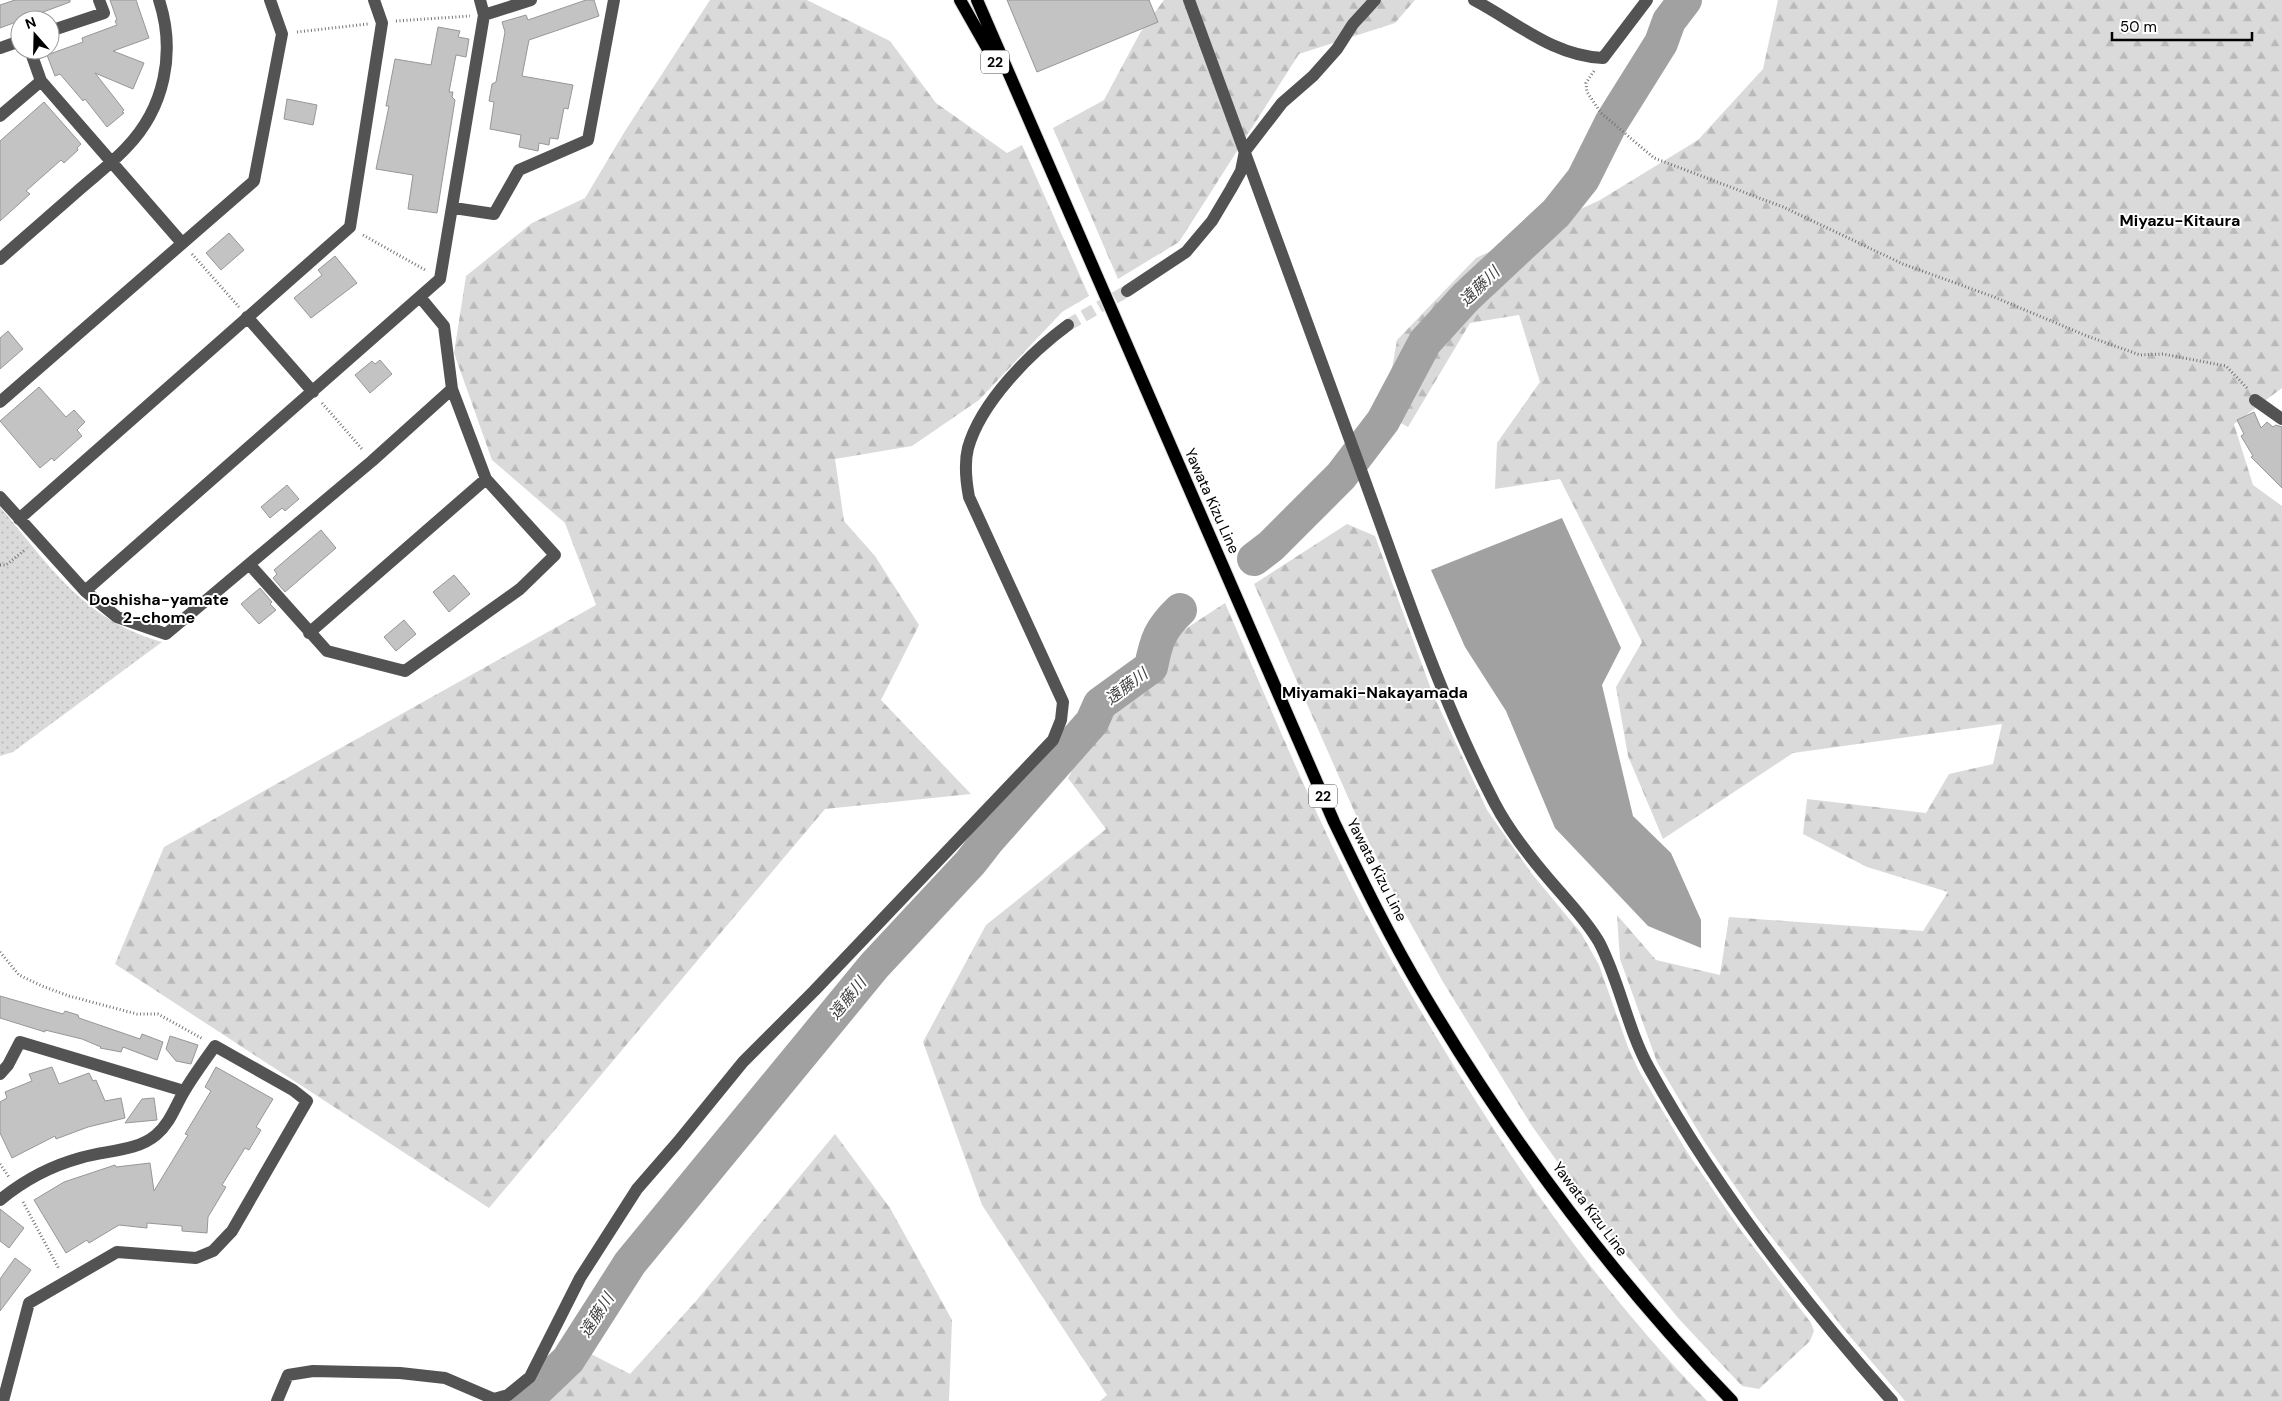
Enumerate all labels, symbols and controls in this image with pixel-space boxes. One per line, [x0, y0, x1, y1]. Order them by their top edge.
north arrow [10, 10, 60, 60]
scale bar [2112, 10, 2252, 42]
text: N [23, 13, 38, 33]
text: 50 m [2120, 17, 2157, 37]
road number: 22 [981, 51, 1009, 74]
district label: Miyazu-Kitaura [2120, 210, 2240, 231]
water label: 遠藤川 [1455, 261, 1505, 311]
street label: Yawata Kizu Line [1180, 445, 1244, 557]
district label: Doshisha-yamate 2-chome [89, 589, 229, 628]
water label: 遠藤川 [1101, 662, 1153, 709]
district label: Miyamaki-Nakayamada [1282, 682, 1468, 703]
road number: 22 [1309, 784, 1337, 808]
street label: Yawata Kizu Line [1342, 815, 1412, 925]
water label: 遠藤川 [824, 972, 872, 1024]
street label: Yawata Kizu Line [1548, 1158, 1632, 1260]
water label: 遠藤川 [575, 1288, 619, 1341]

